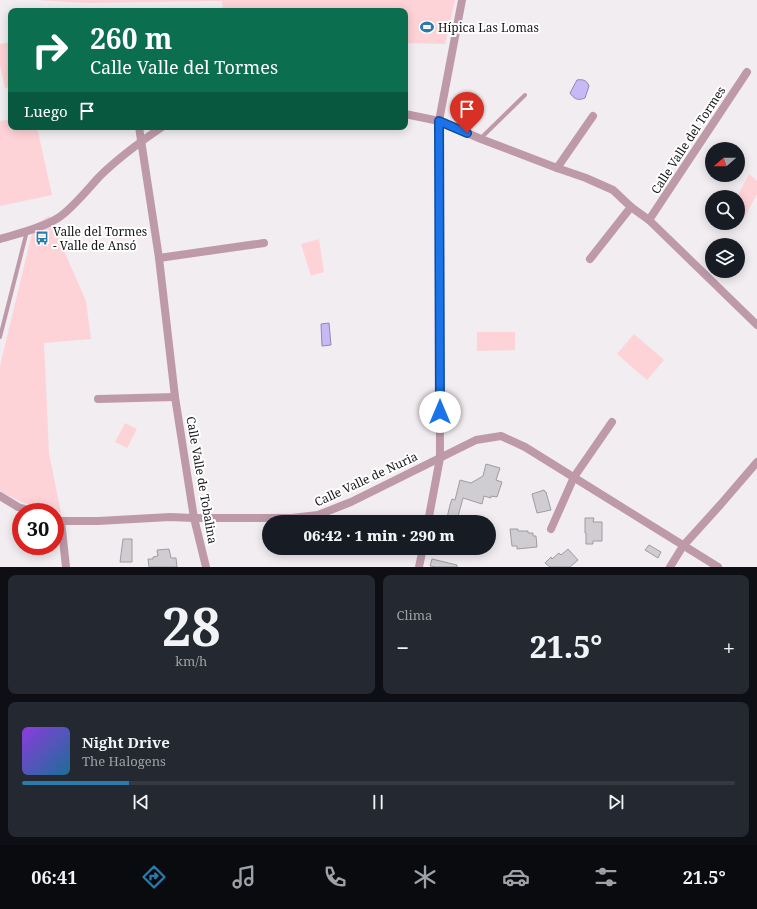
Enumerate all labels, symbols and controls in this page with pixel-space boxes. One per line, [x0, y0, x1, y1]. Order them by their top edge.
text: 260 m [90, 19, 172, 57]
sports icon: Hípica Las Lomas [419, 19, 435, 35]
place label: Hípica Las Lomas [438, 19, 539, 36]
icon: right [24, 24, 76, 76]
text: Calle Valle del Tormes [90, 55, 278, 79]
street label: Calle Valle del Tormes [647, 83, 729, 197]
pin [450, 92, 484, 133]
icon: arrive [456, 98, 478, 120]
icon: arrive [76, 100, 98, 122]
text: Luego [24, 101, 68, 121]
north arrow [705, 142, 745, 182]
map controls [705, 142, 745, 278]
button: search [705, 190, 745, 230]
place label: Valle del Tormes - Valle de Ansó [53, 223, 147, 254]
bus stop icon: Valle del Tormes - Valle de Ansó [34, 230, 50, 246]
button: layers [705, 238, 745, 278]
position arrow [419, 391, 461, 433]
street label: Calle Valle de Tobalina [182, 415, 222, 545]
street label: Calle Valle de Nuria [312, 447, 421, 510]
speed limit sign: 30 [12, 503, 64, 555]
text: 06:42 · 1 min · 290 m [303, 525, 455, 545]
text: 28 [162, 590, 221, 661]
text: Clima [397, 606, 432, 624]
text: 21.5° [530, 626, 602, 667]
text: − [397, 632, 409, 662]
text: + [723, 632, 735, 662]
text: km/h [175, 652, 207, 670]
text: Night Drive [82, 732, 170, 752]
text: The Halogens [82, 752, 166, 770]
icon: previous [130, 791, 152, 813]
icon: pause [367, 791, 389, 813]
icon: next [605, 791, 627, 813]
icon: directions [140, 863, 168, 891]
icon: music [230, 863, 258, 891]
icon: phone [321, 863, 349, 891]
icon: climate [411, 863, 439, 891]
icon: car [502, 863, 530, 891]
icon: filters [592, 863, 620, 891]
text: 06:41 [31, 865, 77, 889]
text: 21.5° [683, 865, 726, 889]

